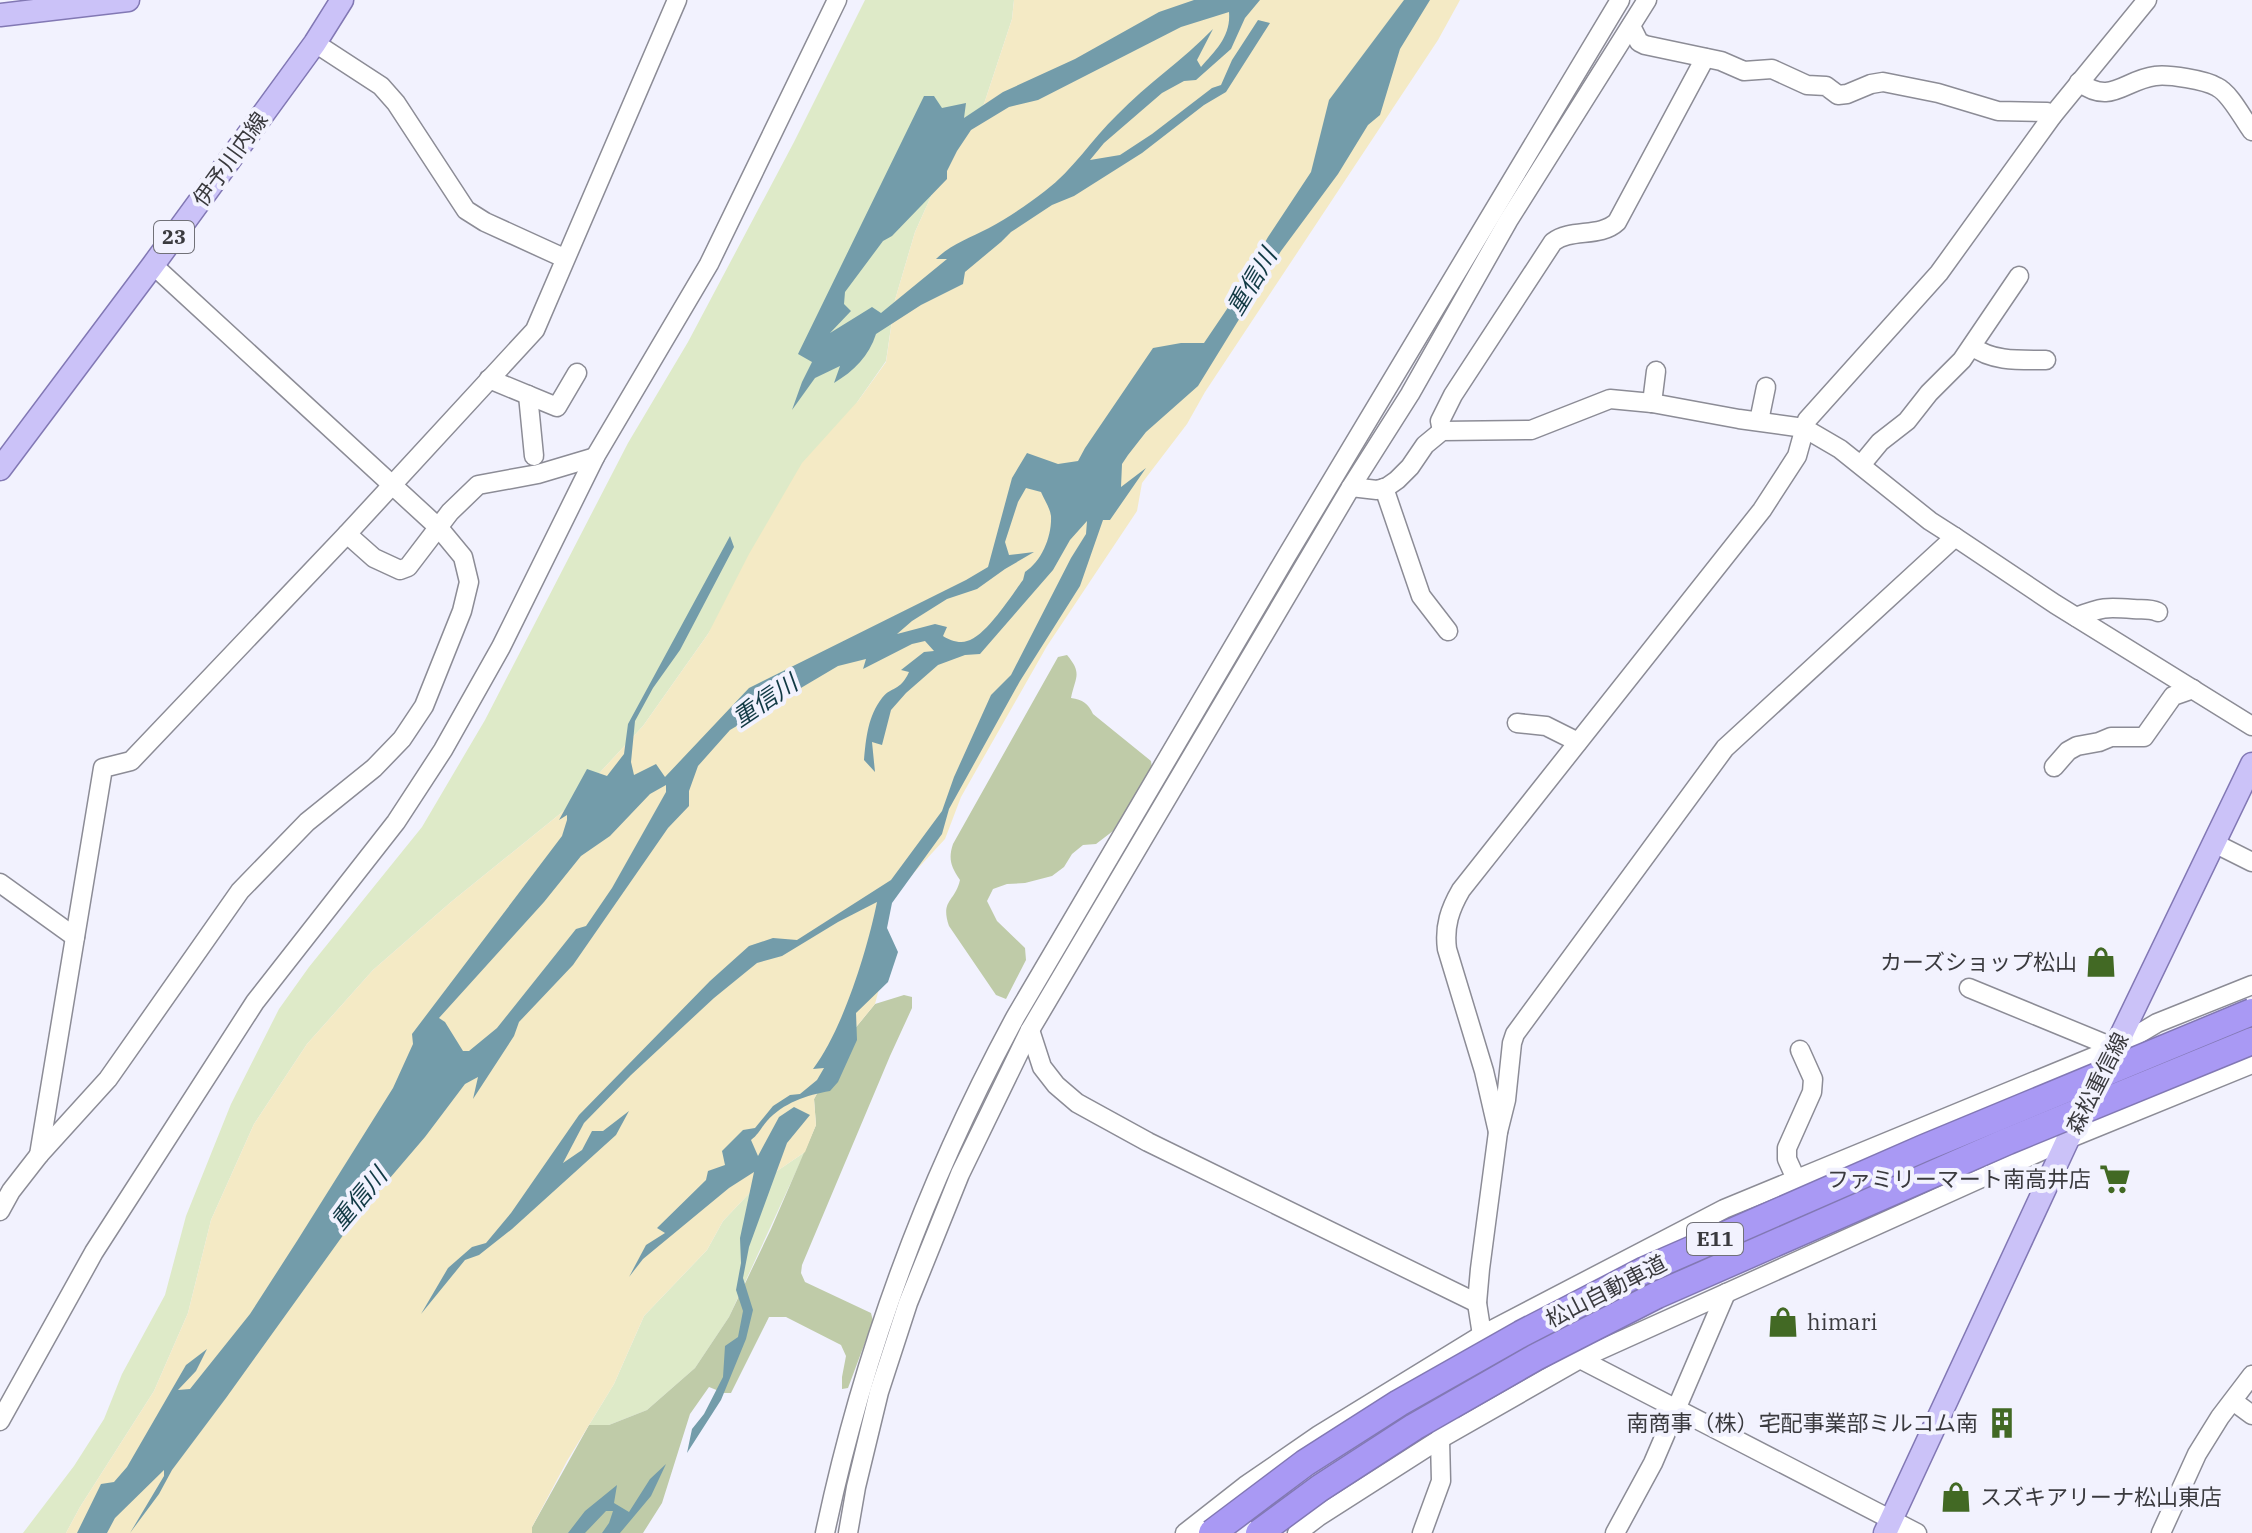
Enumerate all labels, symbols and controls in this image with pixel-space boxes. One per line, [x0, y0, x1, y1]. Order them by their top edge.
street label: 伊予川内線 [186, 106, 274, 212]
road number: 23 [154, 221, 194, 253]
water label: 重信川 [1219, 240, 1285, 321]
water label: 重信川 [726, 665, 806, 734]
shop icon: カーズショップ松山 [2084, 945, 2118, 979]
place label: カーズショップ松山 [1880, 947, 2077, 976]
street label: 森松重信線 [2059, 1027, 2134, 1138]
water label: 重信川 [323, 1158, 396, 1236]
supermarket icon: ファミリーマート南高井店 [2098, 1162, 2132, 1196]
place label: ファミリーマート南高井店 [1827, 1164, 2091, 1193]
road number: E11 [1687, 1223, 1743, 1255]
street label: 松山自動車道 [1540, 1248, 1671, 1333]
shop icon: himari [1766, 1305, 1800, 1339]
place label: himari [1807, 1307, 1877, 1336]
building icon: 南商事（株）宅配事業部ミルコム南 [1985, 1406, 2019, 1440]
place label: 南商事（株）宅配事業部ミルコム南 [1626, 1408, 1978, 1437]
shop icon: スズキアリーナ松山東店 [1939, 1480, 1973, 1514]
place label: スズキアリーナ松山東店 [1980, 1482, 2222, 1511]

